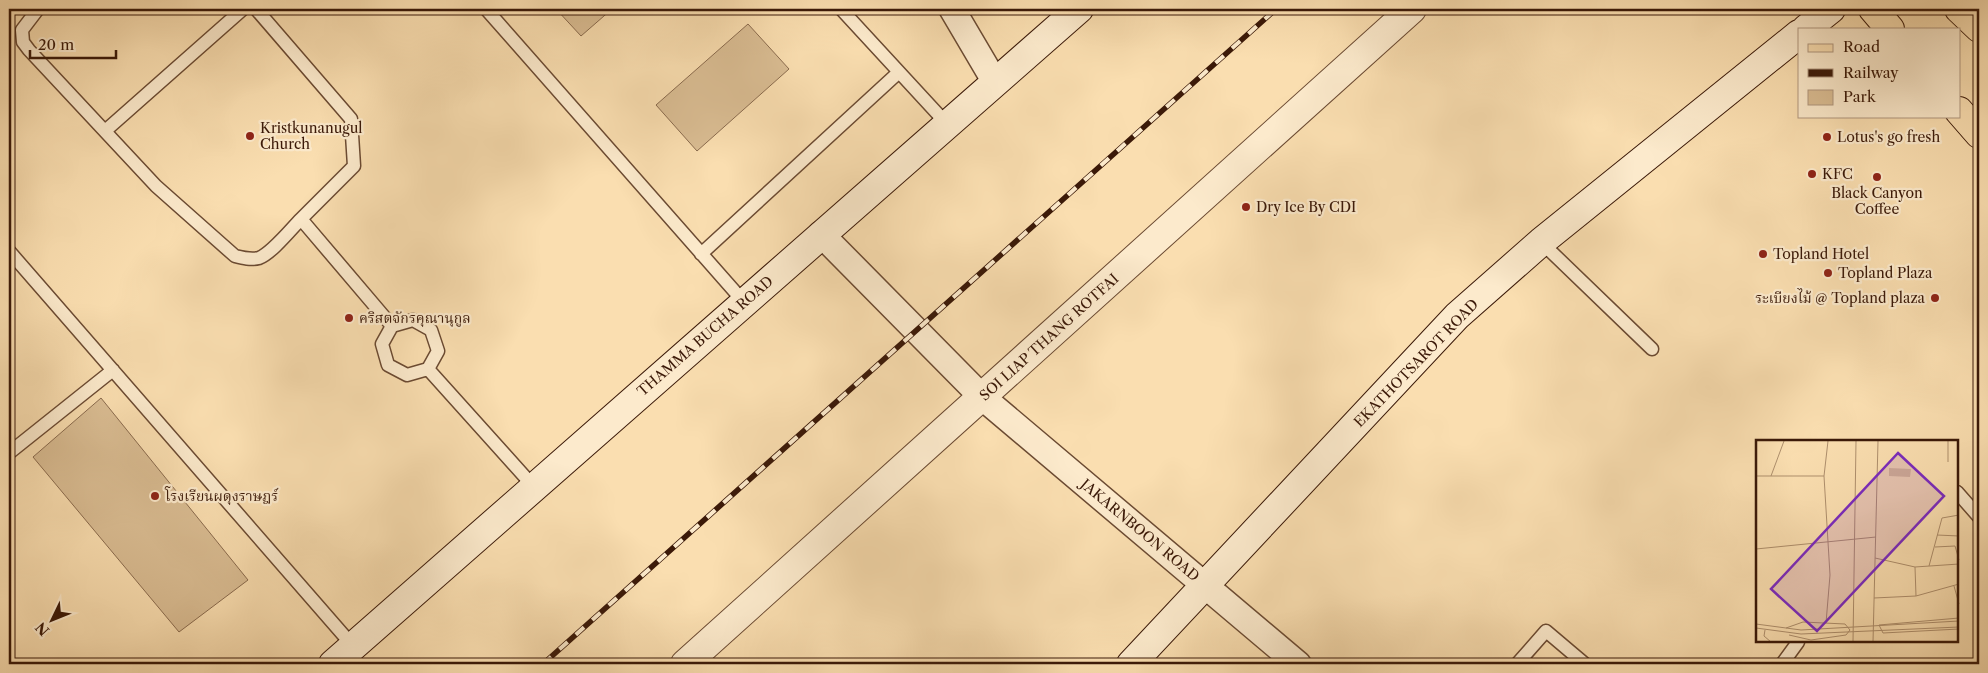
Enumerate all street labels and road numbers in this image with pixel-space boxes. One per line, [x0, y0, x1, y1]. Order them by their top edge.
street label: SOI LIAP THANG ROTFAI [976, 270, 1122, 404]
street label: THAMMA BUCHA ROAD [633, 272, 777, 400]
street label: EKATHOTSAROT ROAD [1350, 295, 1482, 431]
street label: JAKARNBOON ROAD [1075, 474, 1203, 585]

